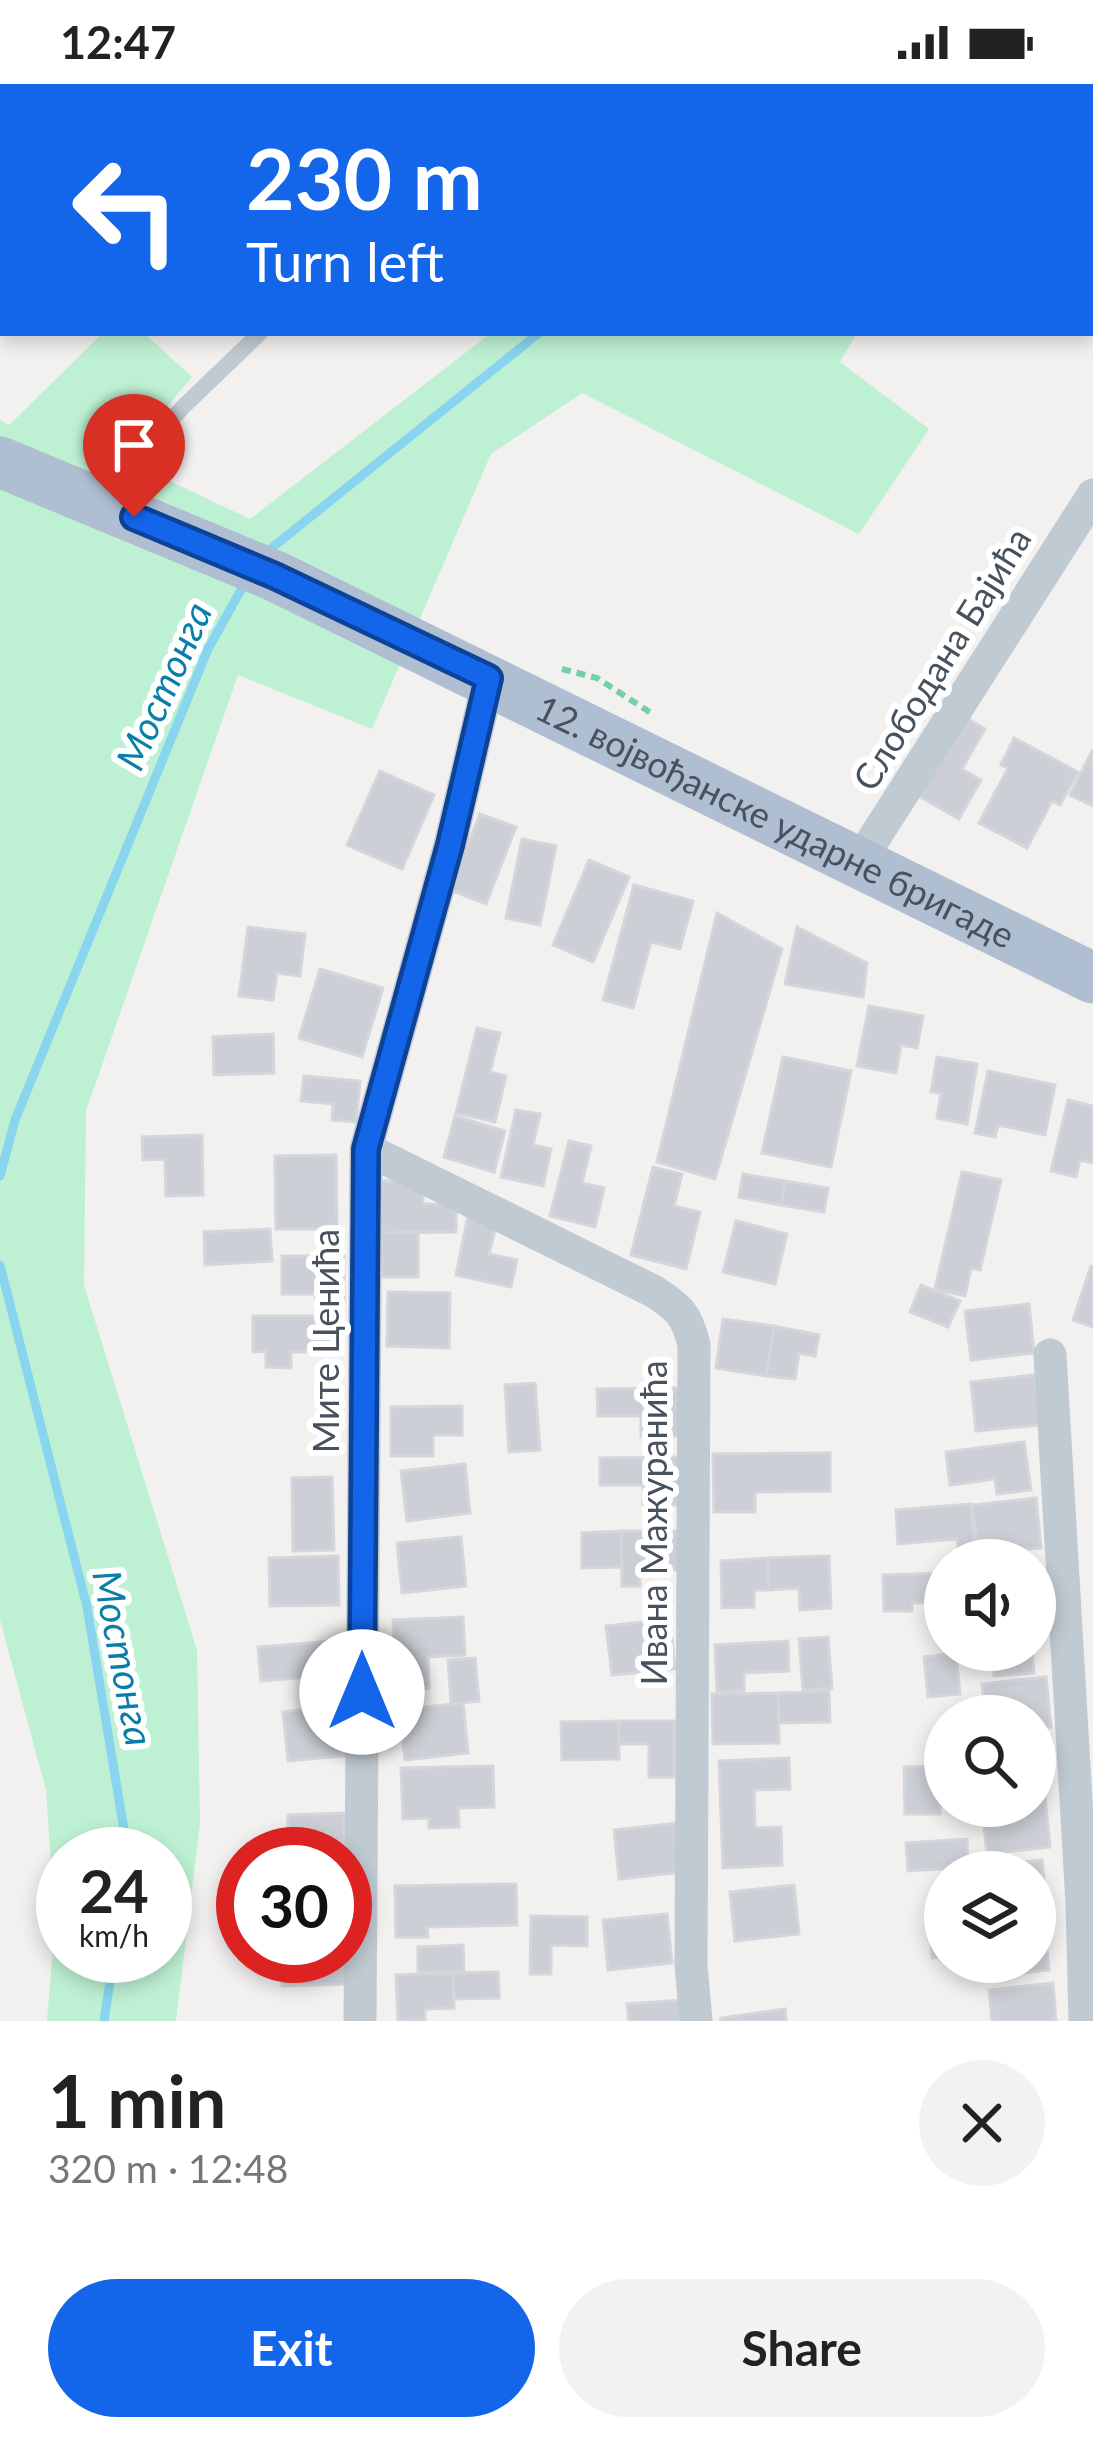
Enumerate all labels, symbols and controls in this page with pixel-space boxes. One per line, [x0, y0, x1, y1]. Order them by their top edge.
text: 12:47 [60, 15, 176, 69]
text: 230 m [246, 127, 483, 228]
icon: left [48, 132, 204, 288]
text: Turn left [246, 229, 444, 294]
pin [83, 394, 185, 517]
icon: arrive [101, 412, 167, 478]
street label: Слободана Бајића [843, 519, 1040, 798]
water label: Мостонга [106, 595, 220, 776]
street label: 12. војвођанске ударне бригаде [529, 685, 1022, 957]
street label: Мите Ценића [303, 1229, 347, 1453]
street label: Ивана Мажуранића [631, 1360, 675, 1686]
map controls [924, 1539, 1056, 1983]
button: sound [924, 1539, 1056, 1671]
water label: Мостонга [84, 1566, 164, 1750]
position arrow [299, 1629, 425, 1755]
button: search [924, 1695, 1056, 1827]
speed limit sign: 30 [216, 1827, 372, 1983]
button: layers [924, 1851, 1056, 1983]
text: 24 [79, 1854, 149, 1926]
text: km/h [79, 1917, 149, 1953]
text: 1 min [48, 2057, 226, 2143]
button: close [919, 2060, 1045, 2186]
text: 320 m · 12:48 [48, 2145, 288, 2191]
button: Exit [48, 2279, 535, 2417]
button: Share [559, 2279, 1045, 2417]

